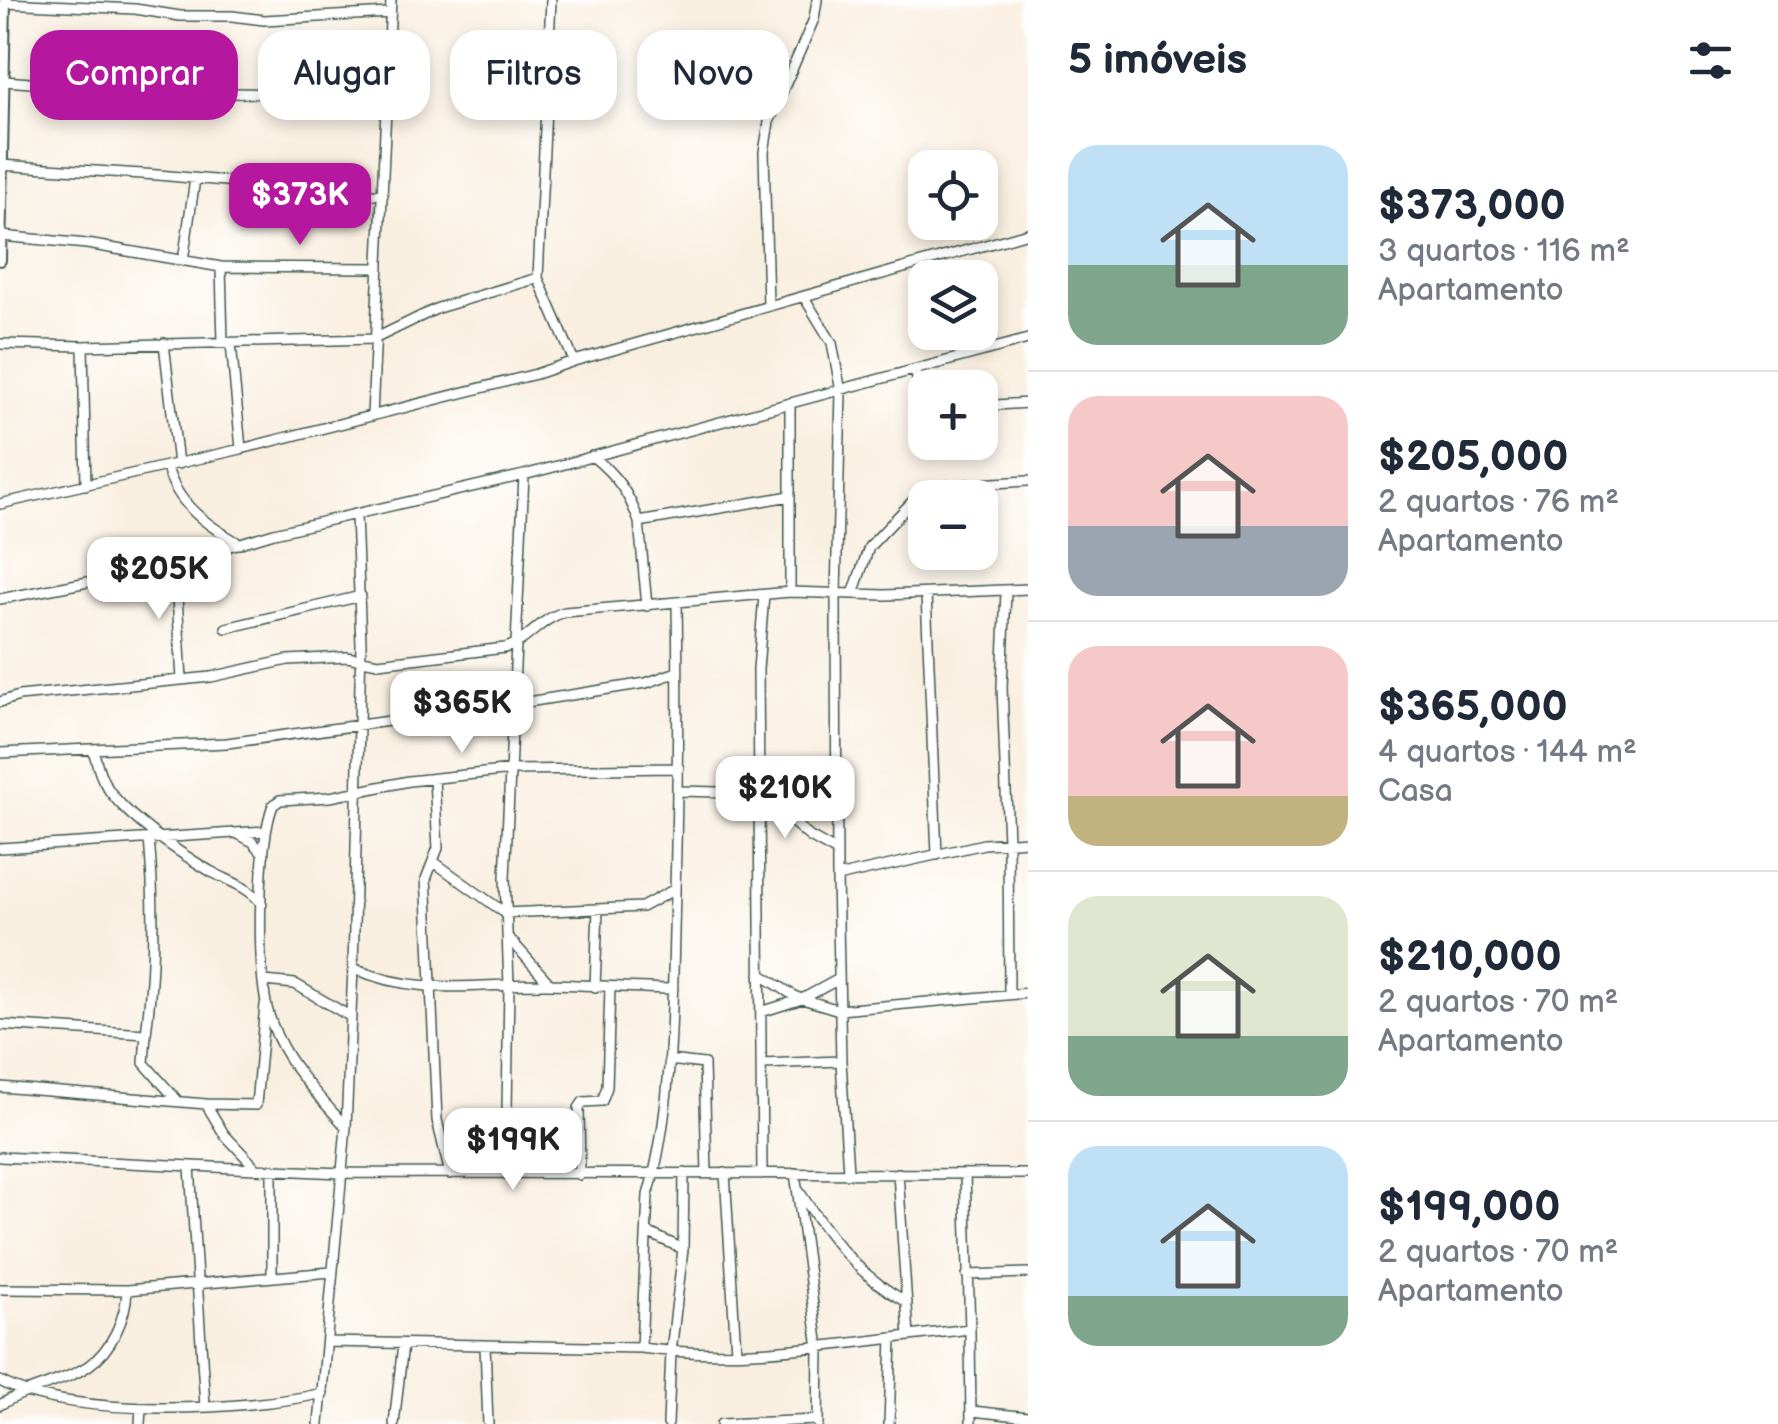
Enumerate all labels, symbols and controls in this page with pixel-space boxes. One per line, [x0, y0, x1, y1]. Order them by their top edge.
chip: Comprar [30, 30, 238, 120]
chip: Alugar [258, 30, 430, 120]
chip: Filtros [450, 30, 617, 120]
chip: Novo [637, 30, 789, 120]
icon: filters [1683, 33, 1738, 88]
text: 5 imóveis [1068, 35, 1247, 86]
map controls [908, 150, 998, 570]
button: locate [908, 150, 998, 240]
pin: $373K [230, 163, 370, 248]
text: $373K [251, 176, 349, 215]
text: $373,000 [1378, 181, 1566, 232]
icon: home [1148, 185, 1268, 305]
text: 3 quartos · 116 m² [1378, 232, 1630, 271]
button: layers [908, 260, 998, 350]
text: Apartamento [1378, 271, 1564, 310]
button: + [908, 370, 998, 460]
text: $205,000 [1378, 432, 1568, 483]
icon: home [1148, 436, 1268, 556]
button: − [908, 480, 998, 570]
text: 2 quartos · 76 m² [1378, 483, 1619, 522]
text: Apartamento [1378, 522, 1564, 561]
pin: $205K [89, 537, 229, 622]
text: $205K [109, 550, 209, 589]
pin: $365K [392, 671, 532, 756]
text: $365,000 [1378, 682, 1568, 733]
text: $365K [412, 684, 512, 723]
icon: home [1148, 686, 1268, 806]
text: 4 quartos · 144 m² [1378, 733, 1637, 772]
pin: $210K [715, 756, 855, 841]
text: $210K [738, 769, 832, 808]
text: Casa [1378, 772, 1453, 811]
text: $210,000 [1378, 932, 1562, 983]
icon: home [1148, 936, 1268, 1056]
text: 2 quartos · 70 m² [1378, 983, 1618, 1022]
text: Apartamento [1378, 1022, 1564, 1061]
pin: $199K [443, 1108, 583, 1193]
text: $199K [466, 1121, 560, 1160]
text: $199,000 [1378, 1182, 1560, 1233]
icon: home [1148, 1186, 1268, 1306]
text: 2 quartos · 70 m² [1378, 1233, 1618, 1272]
text: Apartamento [1378, 1272, 1564, 1311]

